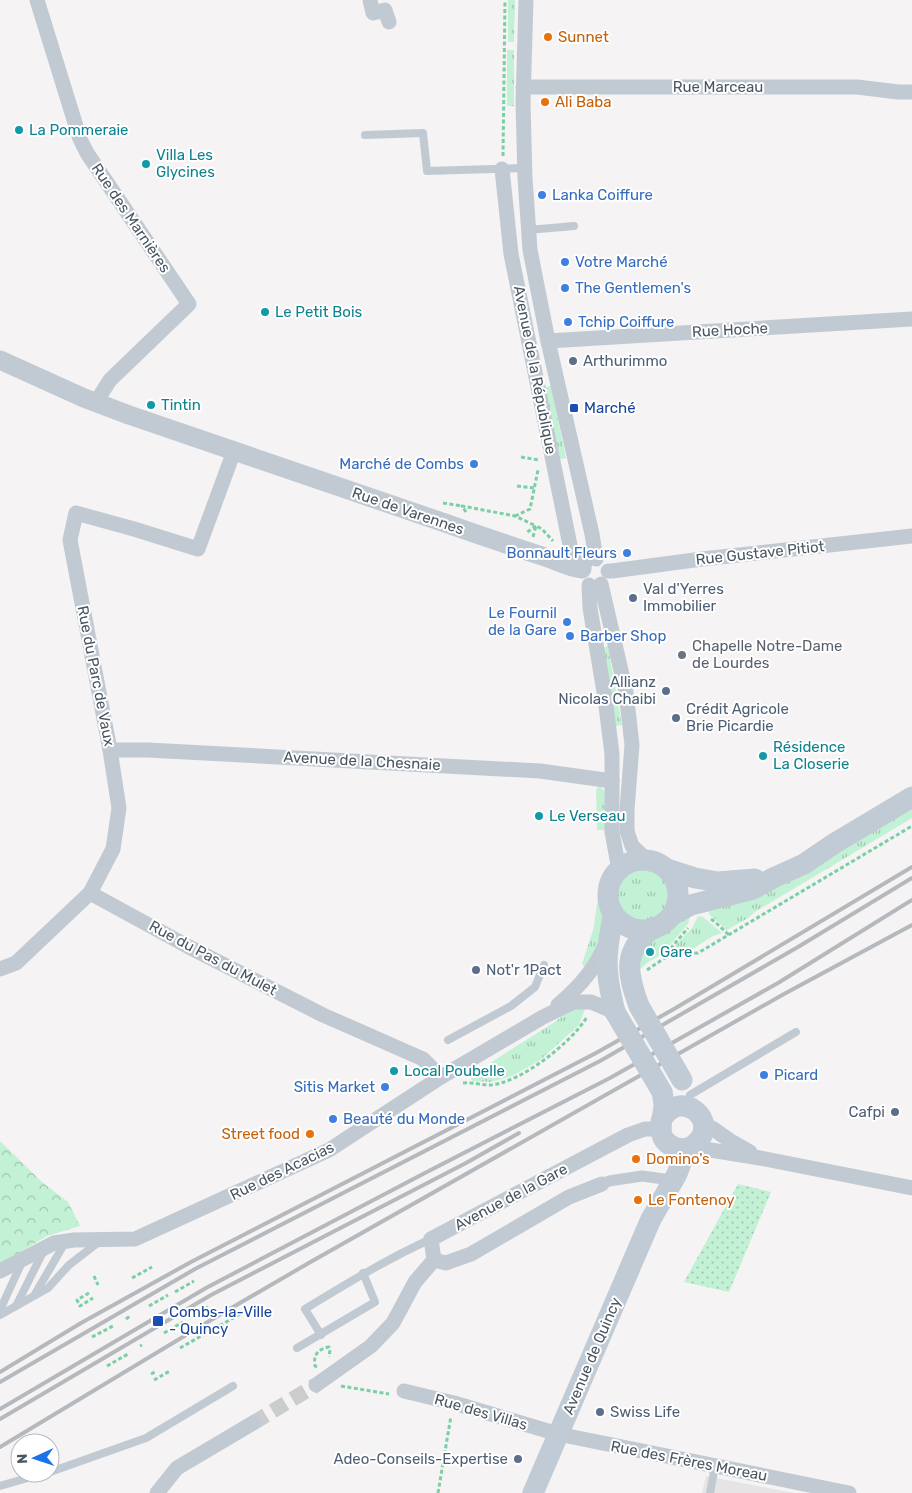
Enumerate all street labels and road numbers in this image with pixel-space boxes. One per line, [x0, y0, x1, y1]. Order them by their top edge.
street label: Rue Marceau [673, 78, 763, 96]
street label: Rue des Marnières [88, 160, 174, 276]
street label: Avenue de la République [510, 284, 560, 456]
street label: Rue Hoche [692, 319, 768, 341]
street label: Rue de Varennes [350, 483, 467, 539]
street label: Rue Gustave Pitiot [695, 537, 825, 569]
street label: Rue du Parc de Vaux [74, 604, 118, 748]
street label: Avenue de la Chesnaie [283, 748, 441, 774]
street label: Rue du Pas du Mulet [146, 917, 280, 999]
street label: Rue des Acacias [227, 1138, 337, 1204]
street label: Avenue de la Gare [451, 1160, 571, 1234]
street label: Avenue de Quincy [559, 1295, 625, 1417]
street label: Rue des Villas [432, 1390, 530, 1434]
street label: Rue des Frères Moreau [609, 1437, 769, 1485]

